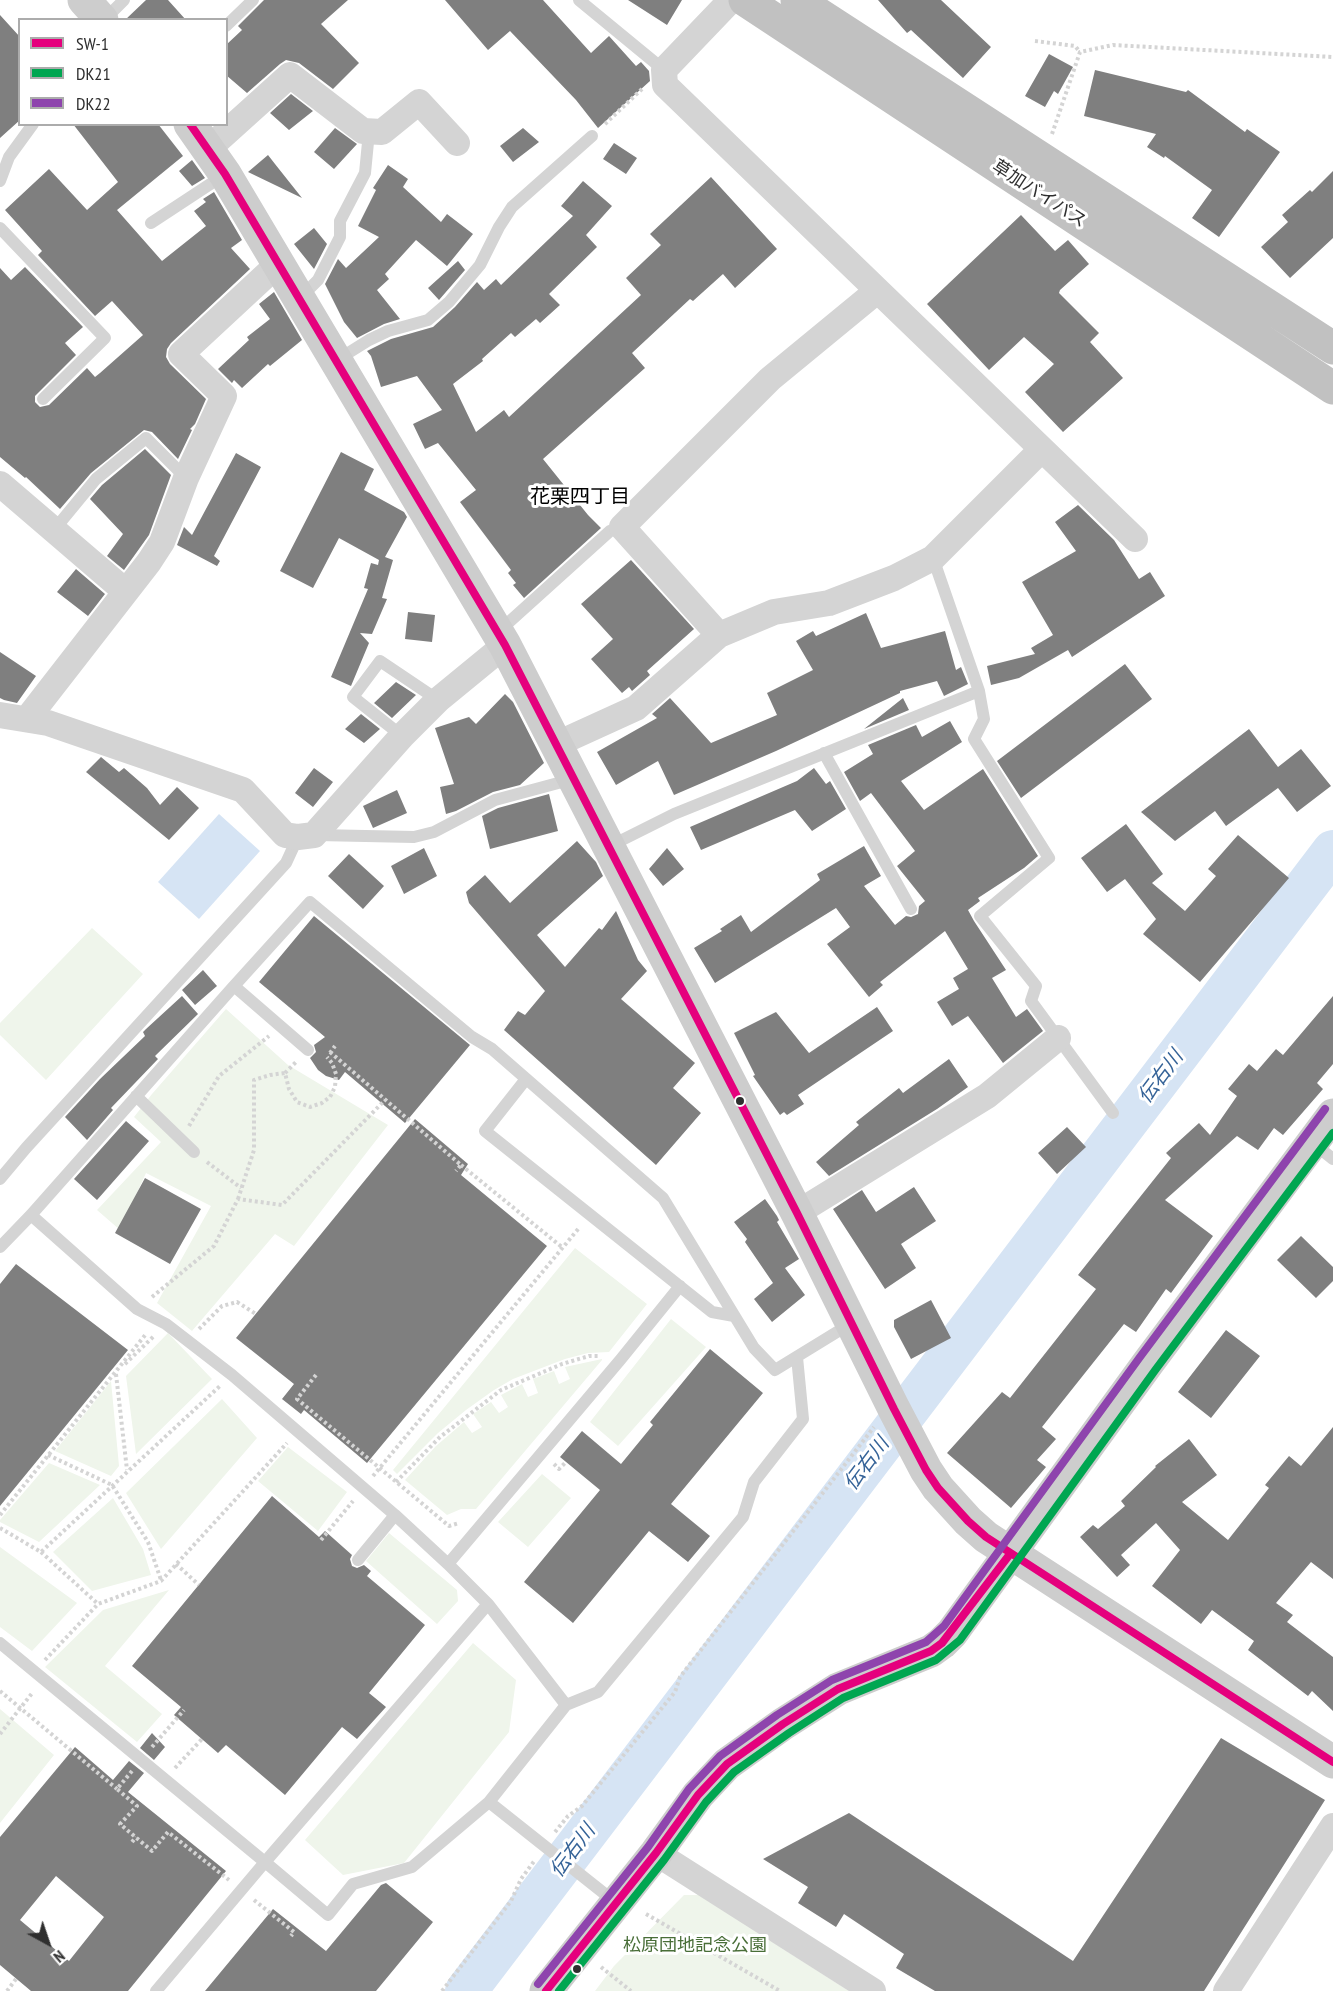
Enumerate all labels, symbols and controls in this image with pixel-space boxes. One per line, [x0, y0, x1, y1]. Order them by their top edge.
legend [18, 18, 228, 126]
text: SW-1 [76, 32, 109, 55]
text: DK21 [76, 62, 111, 85]
text: DK22 [76, 92, 111, 115]
street label: 草加バイパス [988, 156, 1090, 232]
district label: 花栗四丁目 [530, 485, 630, 509]
water label: 伝右川 [1133, 1046, 1189, 1108]
unlabelled marker [734, 1095, 746, 1107]
water label: 伝右川 [839, 1433, 895, 1495]
water label: 伝右川 [545, 1820, 601, 1882]
north arrow [18, 1913, 78, 1973]
park label: 松原団地記念公園 [623, 1935, 767, 1957]
text: N [50, 1946, 69, 1967]
unlabelled marker [571, 1963, 583, 1975]

